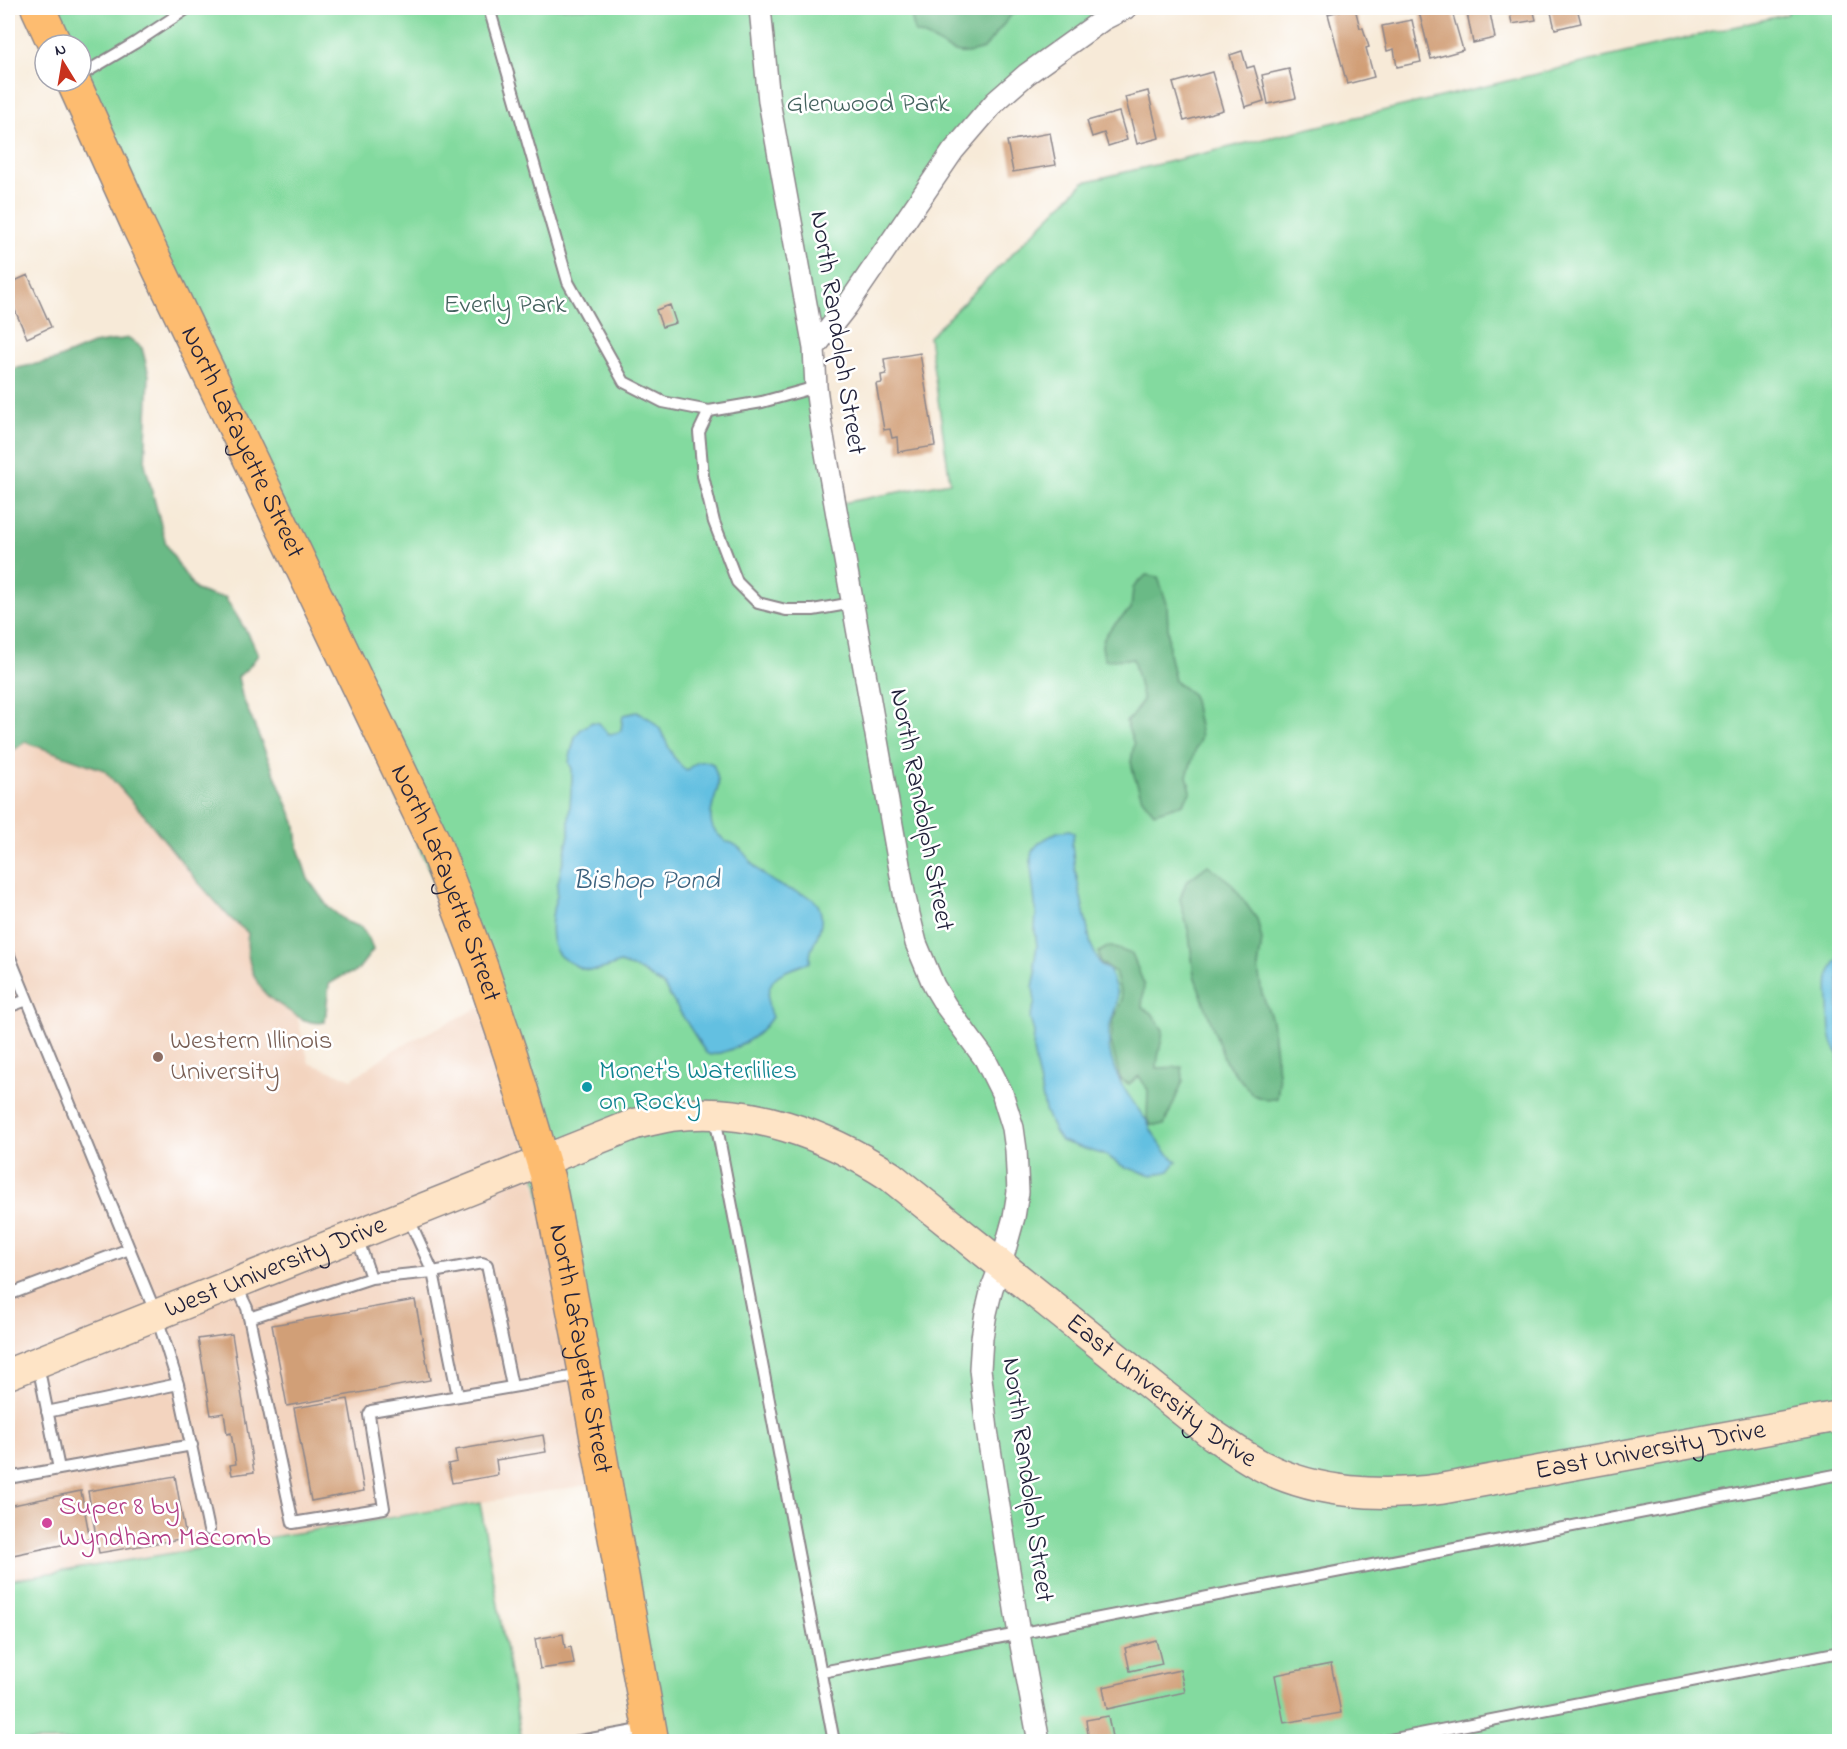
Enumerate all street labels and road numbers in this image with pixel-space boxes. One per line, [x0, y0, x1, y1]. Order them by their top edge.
street label: North Randolph Street [798, 208, 876, 458]
street label: North Lafayette Street [170, 320, 314, 565]
street label: North Randolph Street [878, 685, 964, 935]
street label: North Lafayette Street [380, 758, 511, 1007]
street label: West University Drive [159, 1205, 393, 1329]
street label: North Lafayette Street [538, 1221, 623, 1477]
street label: East University Drive [1057, 1304, 1265, 1479]
street label: North Randolph Street [991, 1355, 1063, 1605]
street label: East University Drive [1532, 1410, 1770, 1491]

